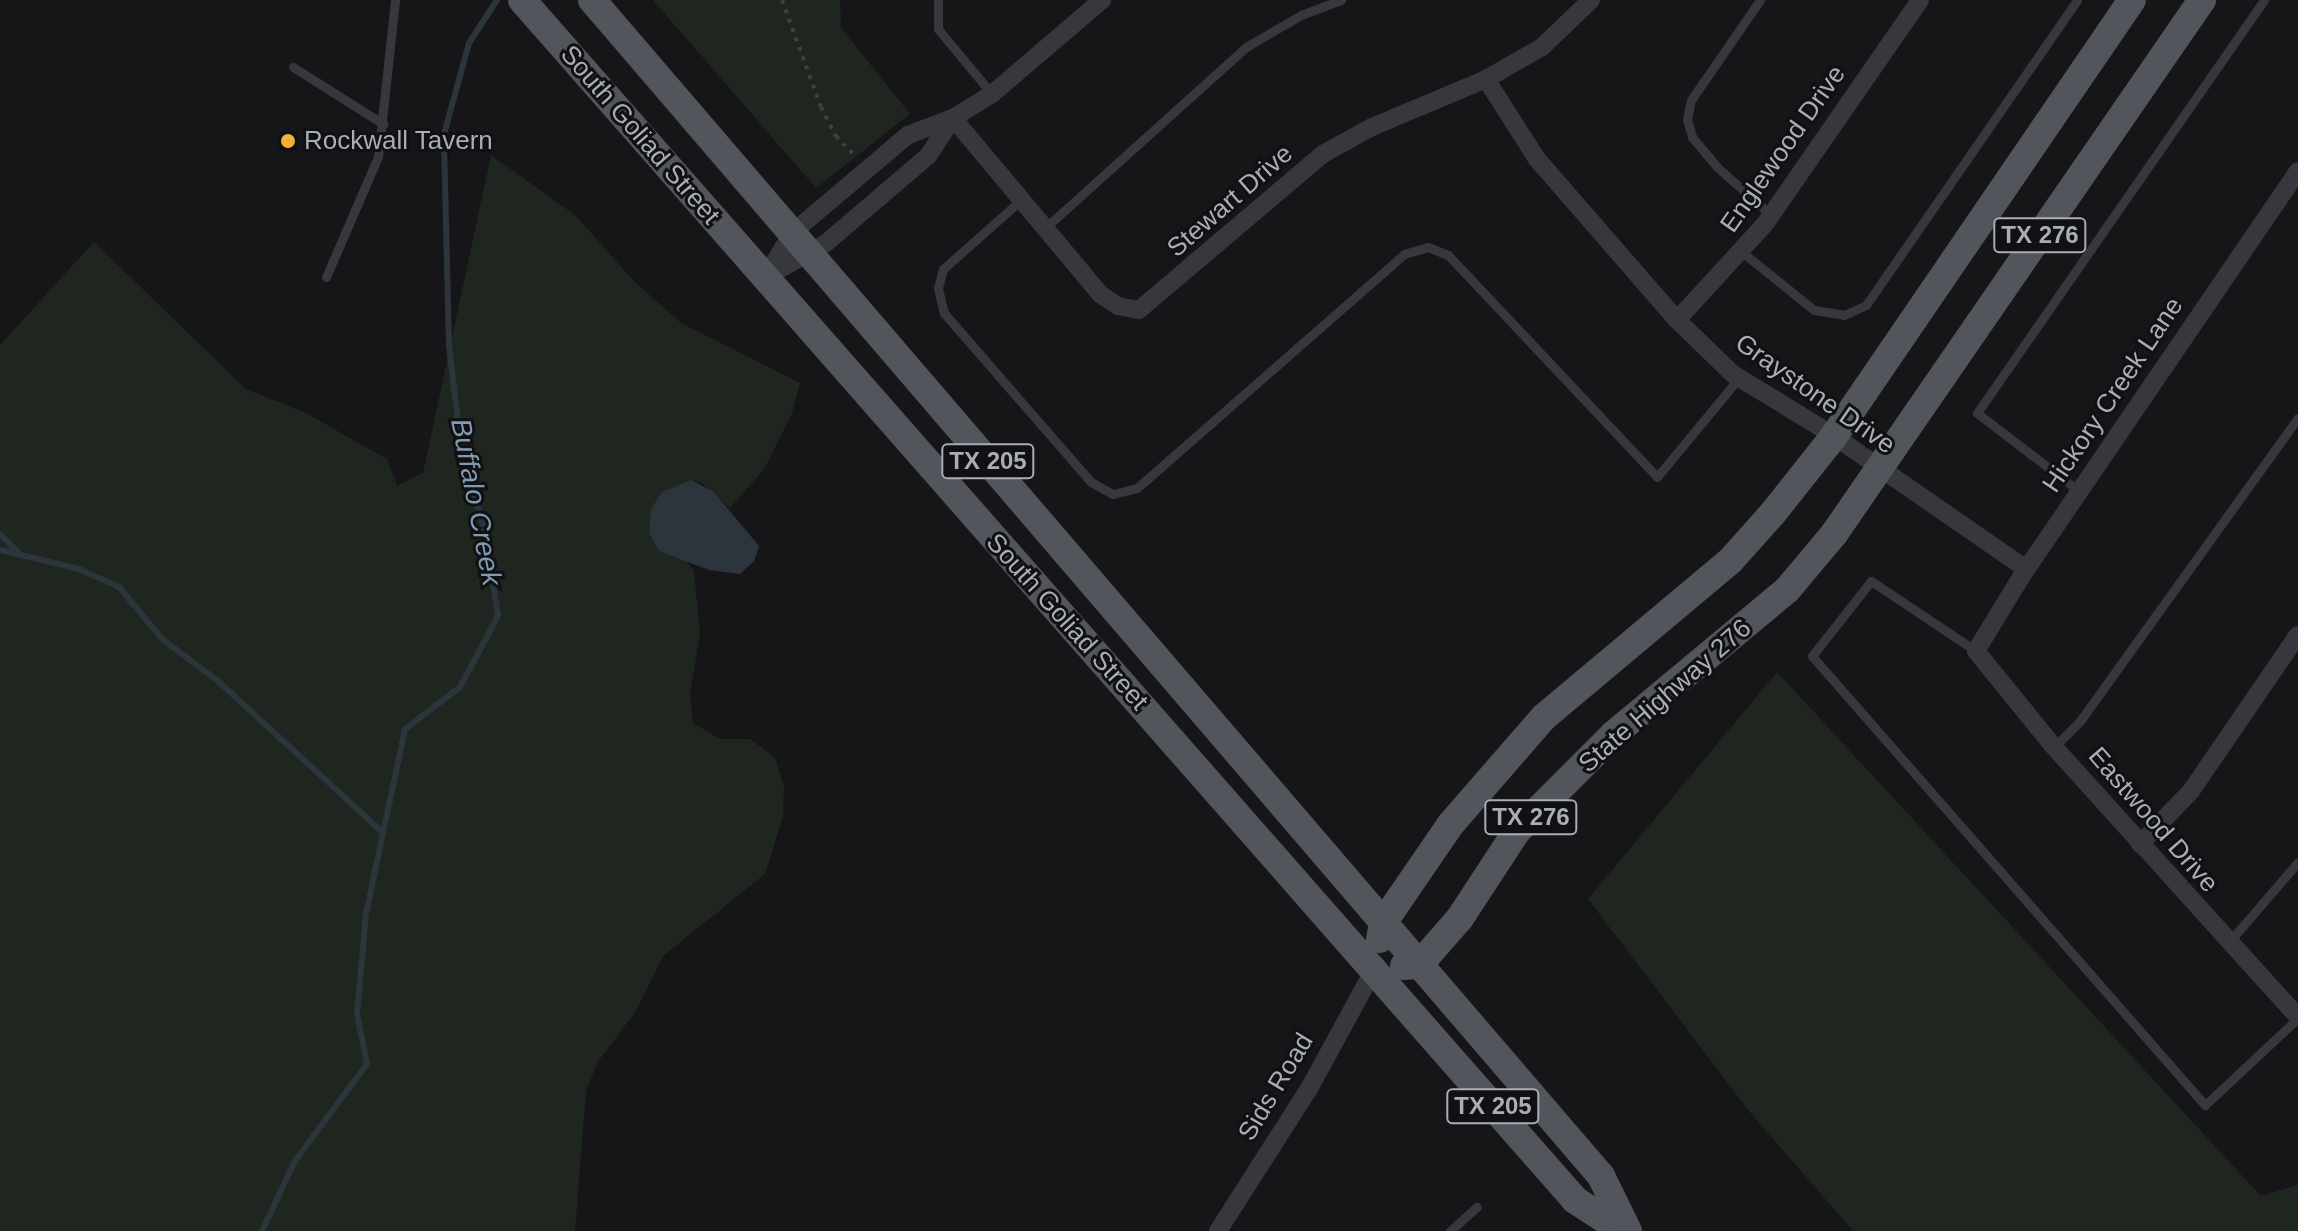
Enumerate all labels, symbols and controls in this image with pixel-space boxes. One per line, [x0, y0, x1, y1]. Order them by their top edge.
street label: South Goliad Street [554, 39, 726, 231]
street label: Englewood Drive [1714, 60, 1852, 238]
place label: Rockwall Tavern [304, 125, 493, 157]
marker: Rockwall Tavern [279, 132, 297, 150]
street label: Stewart Drive [1161, 138, 1299, 264]
road number: TX 276 [1992, 215, 2088, 255]
street label: Hickory Creek Lane [2036, 292, 2190, 498]
street label: Graystone Drive [1729, 327, 1901, 461]
water label: Buffalo Creek [443, 416, 509, 588]
road number: TX 205 [940, 441, 1036, 481]
street label: South Goliad Street [979, 527, 1155, 717]
street label: State Highway 276 [1572, 613, 1758, 779]
street label: Eastwood Drive [2082, 741, 2224, 899]
road number: TX 276 [1483, 797, 1579, 837]
street label: Sids Road [1232, 1028, 1320, 1146]
road number: TX 205 [1445, 1086, 1541, 1126]

